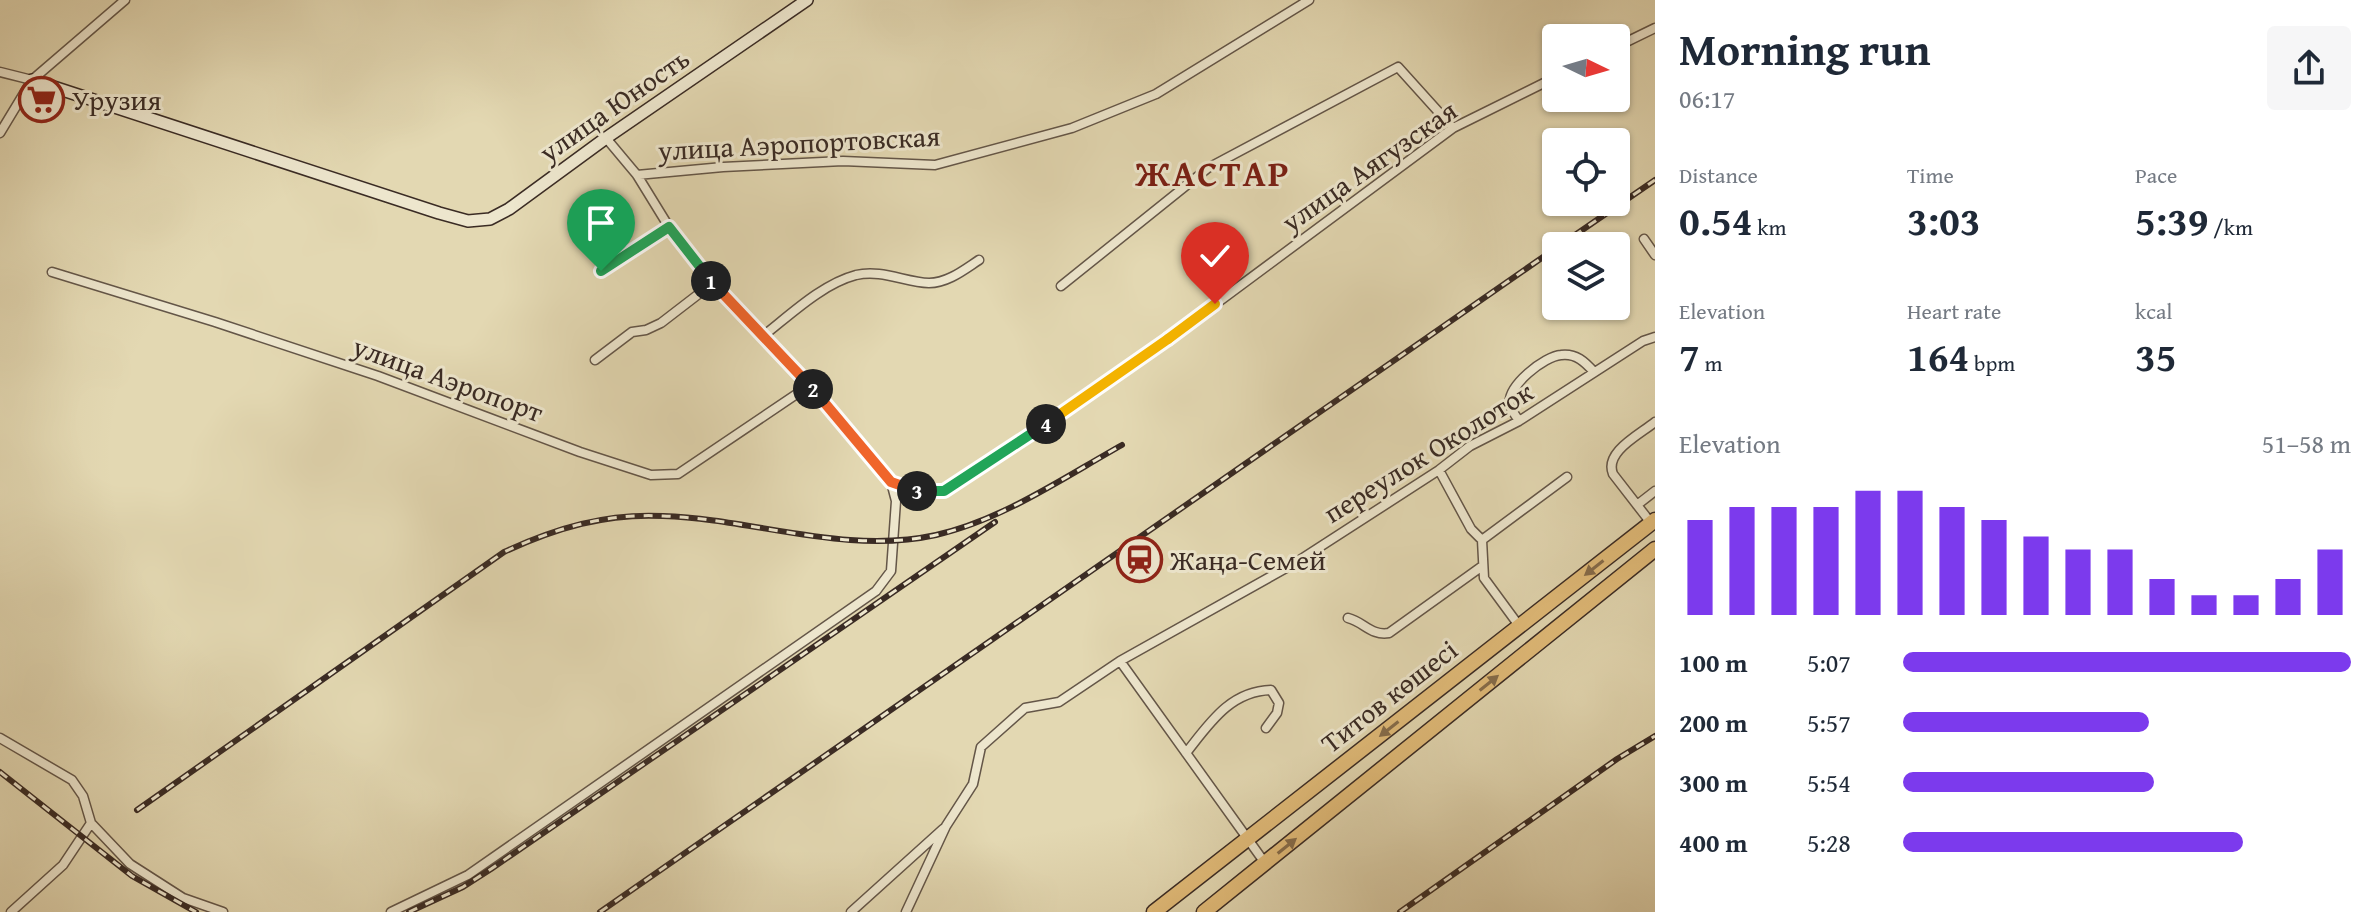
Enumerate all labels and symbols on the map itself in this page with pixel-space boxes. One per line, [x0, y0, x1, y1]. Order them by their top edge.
north arrow [1542, 24, 1630, 112]
street label: улица Юность [529, 38, 697, 172]
supermarket icon: Урузия [17, 76, 65, 124]
place label: Урузия [72, 79, 161, 120]
street label: улица Аягузская [1272, 90, 1465, 242]
street label: улица Аэропортовская [656, 115, 941, 170]
district label: ЖАСТАР [1134, 146, 1291, 199]
pin [567, 189, 635, 271]
pin [1181, 222, 1249, 304]
pin: 1 [691, 261, 731, 301]
street label: улица Аэропорт [346, 325, 550, 432]
pin: 2 [793, 369, 833, 409]
street label: переулок Околоток [1315, 370, 1541, 533]
pin: 4 [1026, 404, 1066, 444]
pin: 3 [897, 471, 937, 511]
station icon: Жаңа-Семей [1115, 536, 1163, 584]
place label: Жаңа-Семей [1169, 539, 1326, 580]
one-way arrow [1584, 560, 1604, 576]
street label: Титов көшесі [1312, 629, 1466, 762]
one-way arrow [1479, 675, 1499, 692]
one-way arrow [1379, 720, 1399, 736]
one-way arrow [1276, 838, 1296, 855]

